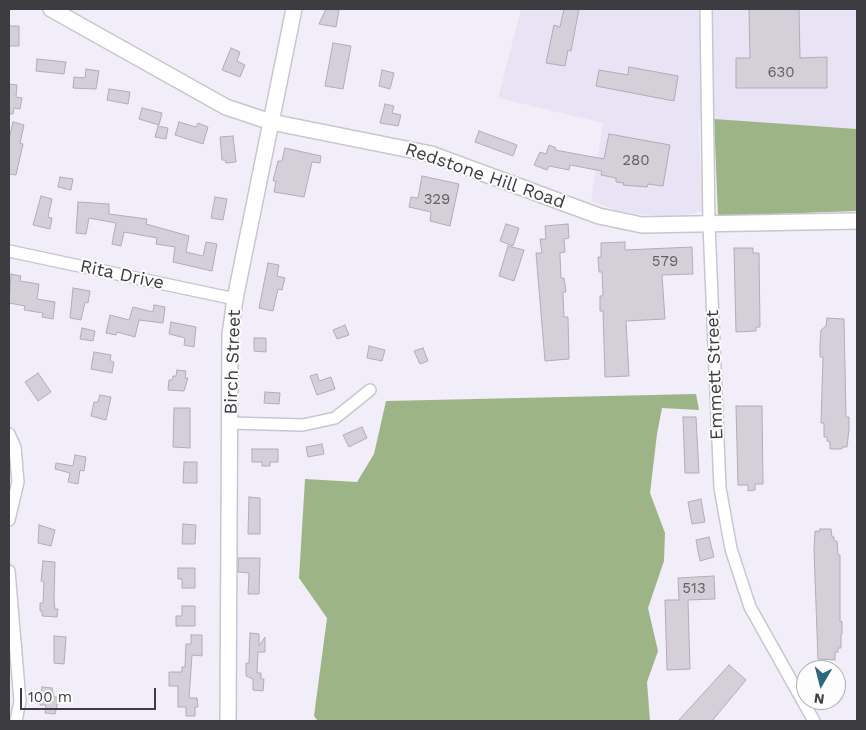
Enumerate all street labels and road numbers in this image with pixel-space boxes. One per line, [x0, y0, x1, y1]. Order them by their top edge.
street label: Redstone Hill Road [402, 138, 568, 214]
street label: Rita Drive [78, 256, 166, 294]
street label: Birch Street [220, 309, 246, 415]
street label: Emmett Street [702, 310, 728, 440]

